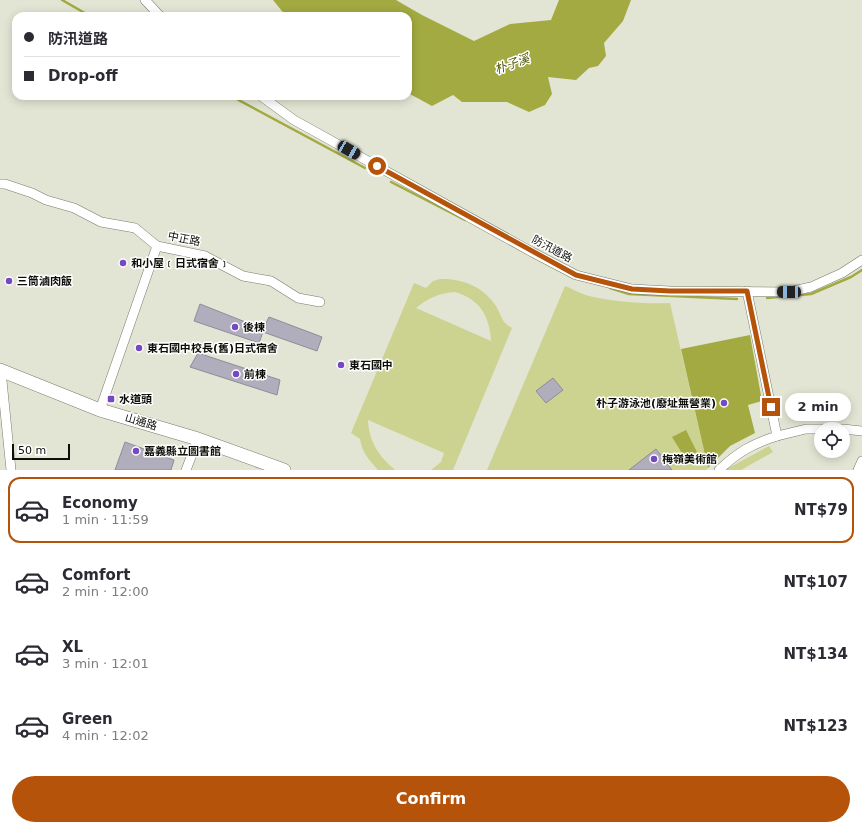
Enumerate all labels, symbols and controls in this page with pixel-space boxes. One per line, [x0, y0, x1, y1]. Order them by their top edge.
text: 防汛道路 [48, 30, 108, 48]
water label: 朴子溪 [493, 51, 533, 77]
text: Drop-off [48, 67, 118, 85]
car [336, 139, 362, 161]
route start [368, 157, 386, 175]
street label: 中正路 [167, 229, 201, 249]
street label: 防汛道路 [530, 233, 574, 265]
place label: 和小屋﹝日式宿舍﹞ [131, 257, 230, 270]
marker: 和小屋﹝日式宿舍﹞ [118, 258, 128, 268]
place label: 三筒滷肉飯 [17, 275, 72, 288]
marker: 三筒滷肉飯 [4, 276, 14, 286]
car [777, 286, 801, 298]
place label: 後棟 [243, 321, 265, 334]
marker: 後棟 [230, 322, 240, 332]
place label: 東石國中校長(舊)日式宿舍 [147, 342, 278, 355]
marker: 東石國中校長(舊)日式宿舍 [134, 343, 144, 353]
place label: 東石國中 [349, 359, 393, 372]
marker: 東石國中 [336, 360, 346, 370]
place label: 前棟 [244, 368, 266, 381]
marker: 前棟 [231, 369, 241, 379]
place label: 水道頭 [119, 393, 152, 406]
callout: 2 min [785, 393, 851, 421]
marker: 水道頭 [106, 394, 116, 404]
place label: 朴子游泳池(廢址無營業) [596, 397, 716, 410]
marker: 朴子游泳池(廢址無營業) [719, 398, 729, 408]
route end [762, 398, 780, 416]
text: 2 min [798, 399, 838, 414]
street label: 山通路 [123, 411, 159, 433]
map controls [814, 422, 850, 458]
button: locate [814, 422, 850, 458]
scale bar [12, 442, 70, 461]
text: 50 m [18, 444, 46, 457]
place label: 嘉義縣立圖書館 [144, 445, 221, 458]
marker: 嘉義縣立圖書館 [131, 446, 141, 456]
place label: 梅嶺美術館 [662, 453, 717, 466]
marker: 梅嶺美術館 [649, 454, 659, 464]
icon: car [14, 492, 50, 528]
text: Economy [62, 494, 138, 512]
text: NT$79 [794, 501, 848, 519]
text: 1 min · 11:59 [62, 512, 149, 527]
icon: car [14, 564, 50, 600]
text: Comfort [62, 566, 130, 584]
text: NT$107 [783, 573, 848, 591]
text: 2 min · 12:00 [62, 584, 149, 599]
icon: car [14, 636, 50, 672]
text: XL [62, 638, 83, 656]
text: NT$134 [783, 645, 848, 663]
text: 3 min · 12:01 [62, 656, 149, 671]
icon: car [14, 708, 50, 744]
text: Green [62, 710, 113, 728]
text: NT$123 [783, 717, 848, 735]
text: 4 min · 12:02 [62, 728, 149, 743]
button: Confirm [12, 776, 850, 822]

